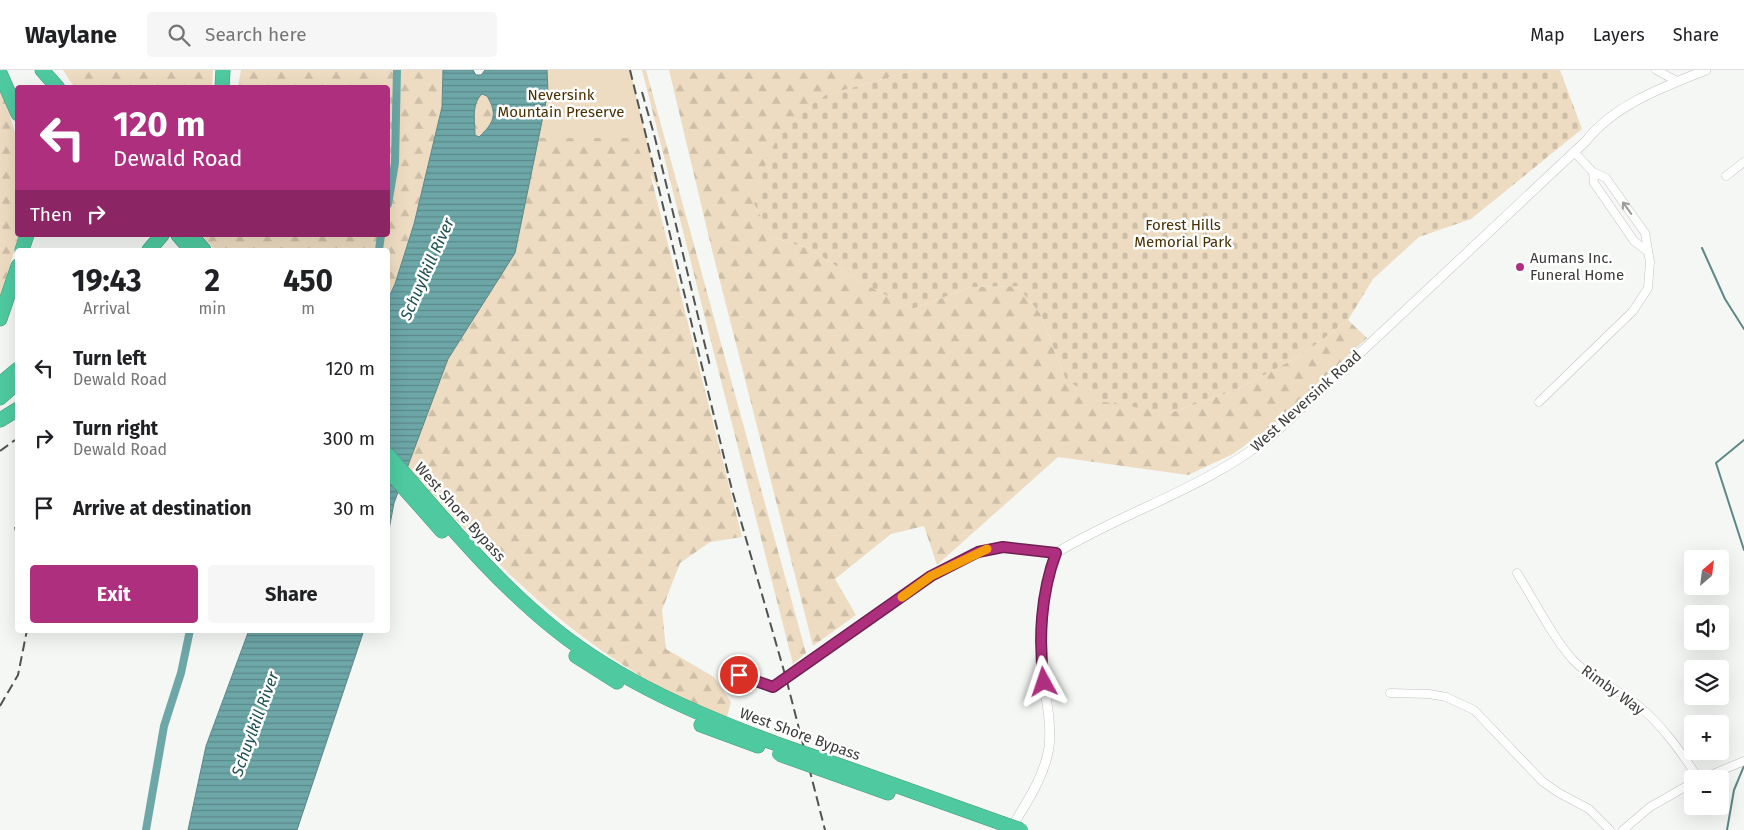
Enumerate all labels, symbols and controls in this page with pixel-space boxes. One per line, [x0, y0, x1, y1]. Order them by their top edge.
search box [147, 12, 497, 57]
text: Waylane [25, 21, 117, 49]
icon: search [165, 21, 193, 49]
text: Search here [205, 23, 307, 46]
text: Map [1530, 24, 1565, 46]
text: Layers [1593, 24, 1645, 46]
text: Share [1673, 24, 1719, 46]
park label: Neversink Mountain Preserve [498, 86, 624, 121]
text: 120 m [113, 103, 206, 145]
icon: left [30, 105, 95, 170]
text: Dewald Road [113, 145, 242, 172]
icon: right [82, 200, 110, 228]
one-way arrow [1622, 201, 1632, 215]
text: Then [30, 203, 72, 226]
water label: Schuylkill River [396, 214, 458, 324]
park label: Forest Hills Memorial Park [1134, 216, 1232, 251]
place label: Aumans Inc. Funeral Home [1530, 249, 1624, 284]
marker: Aumans Inc. Funeral Home [1514, 261, 1526, 273]
text: 19:43 [72, 263, 142, 299]
text: 2 [205, 263, 220, 299]
text: 450 [283, 263, 333, 299]
text: Arrival [83, 299, 130, 318]
text: min [198, 299, 226, 318]
text: m [301, 299, 315, 318]
text: Turn left [73, 347, 147, 370]
street label: West Neversink Road [1247, 347, 1365, 455]
icon: left [30, 354, 58, 382]
text: 120 m [325, 357, 375, 380]
text: Dewald Road [73, 370, 167, 389]
text: Turn right [73, 417, 158, 440]
icon: right [30, 424, 58, 452]
text: 300 m [323, 427, 375, 450]
text: Dewald Road [73, 440, 167, 459]
street label: West Shore Bypass [411, 459, 509, 565]
icon: arrive [30, 494, 58, 522]
text: Arrive at destination [73, 497, 252, 520]
text: 30 m [334, 497, 375, 520]
north arrow [1684, 550, 1729, 595]
map controls [1684, 550, 1729, 815]
button: Exit [30, 565, 198, 623]
button: Share [208, 565, 375, 623]
button: sound [1684, 605, 1729, 650]
pin [718, 654, 760, 696]
position arrow [1017, 655, 1069, 707]
button: layers [1684, 660, 1729, 705]
icon: arrive [725, 661, 753, 689]
street label: Rimby Way [1578, 661, 1649, 719]
water label: Schuylkill River [227, 668, 283, 780]
street label: West Shore Bypass [737, 704, 863, 764]
button: + [1684, 715, 1729, 760]
button: − [1684, 770, 1729, 815]

